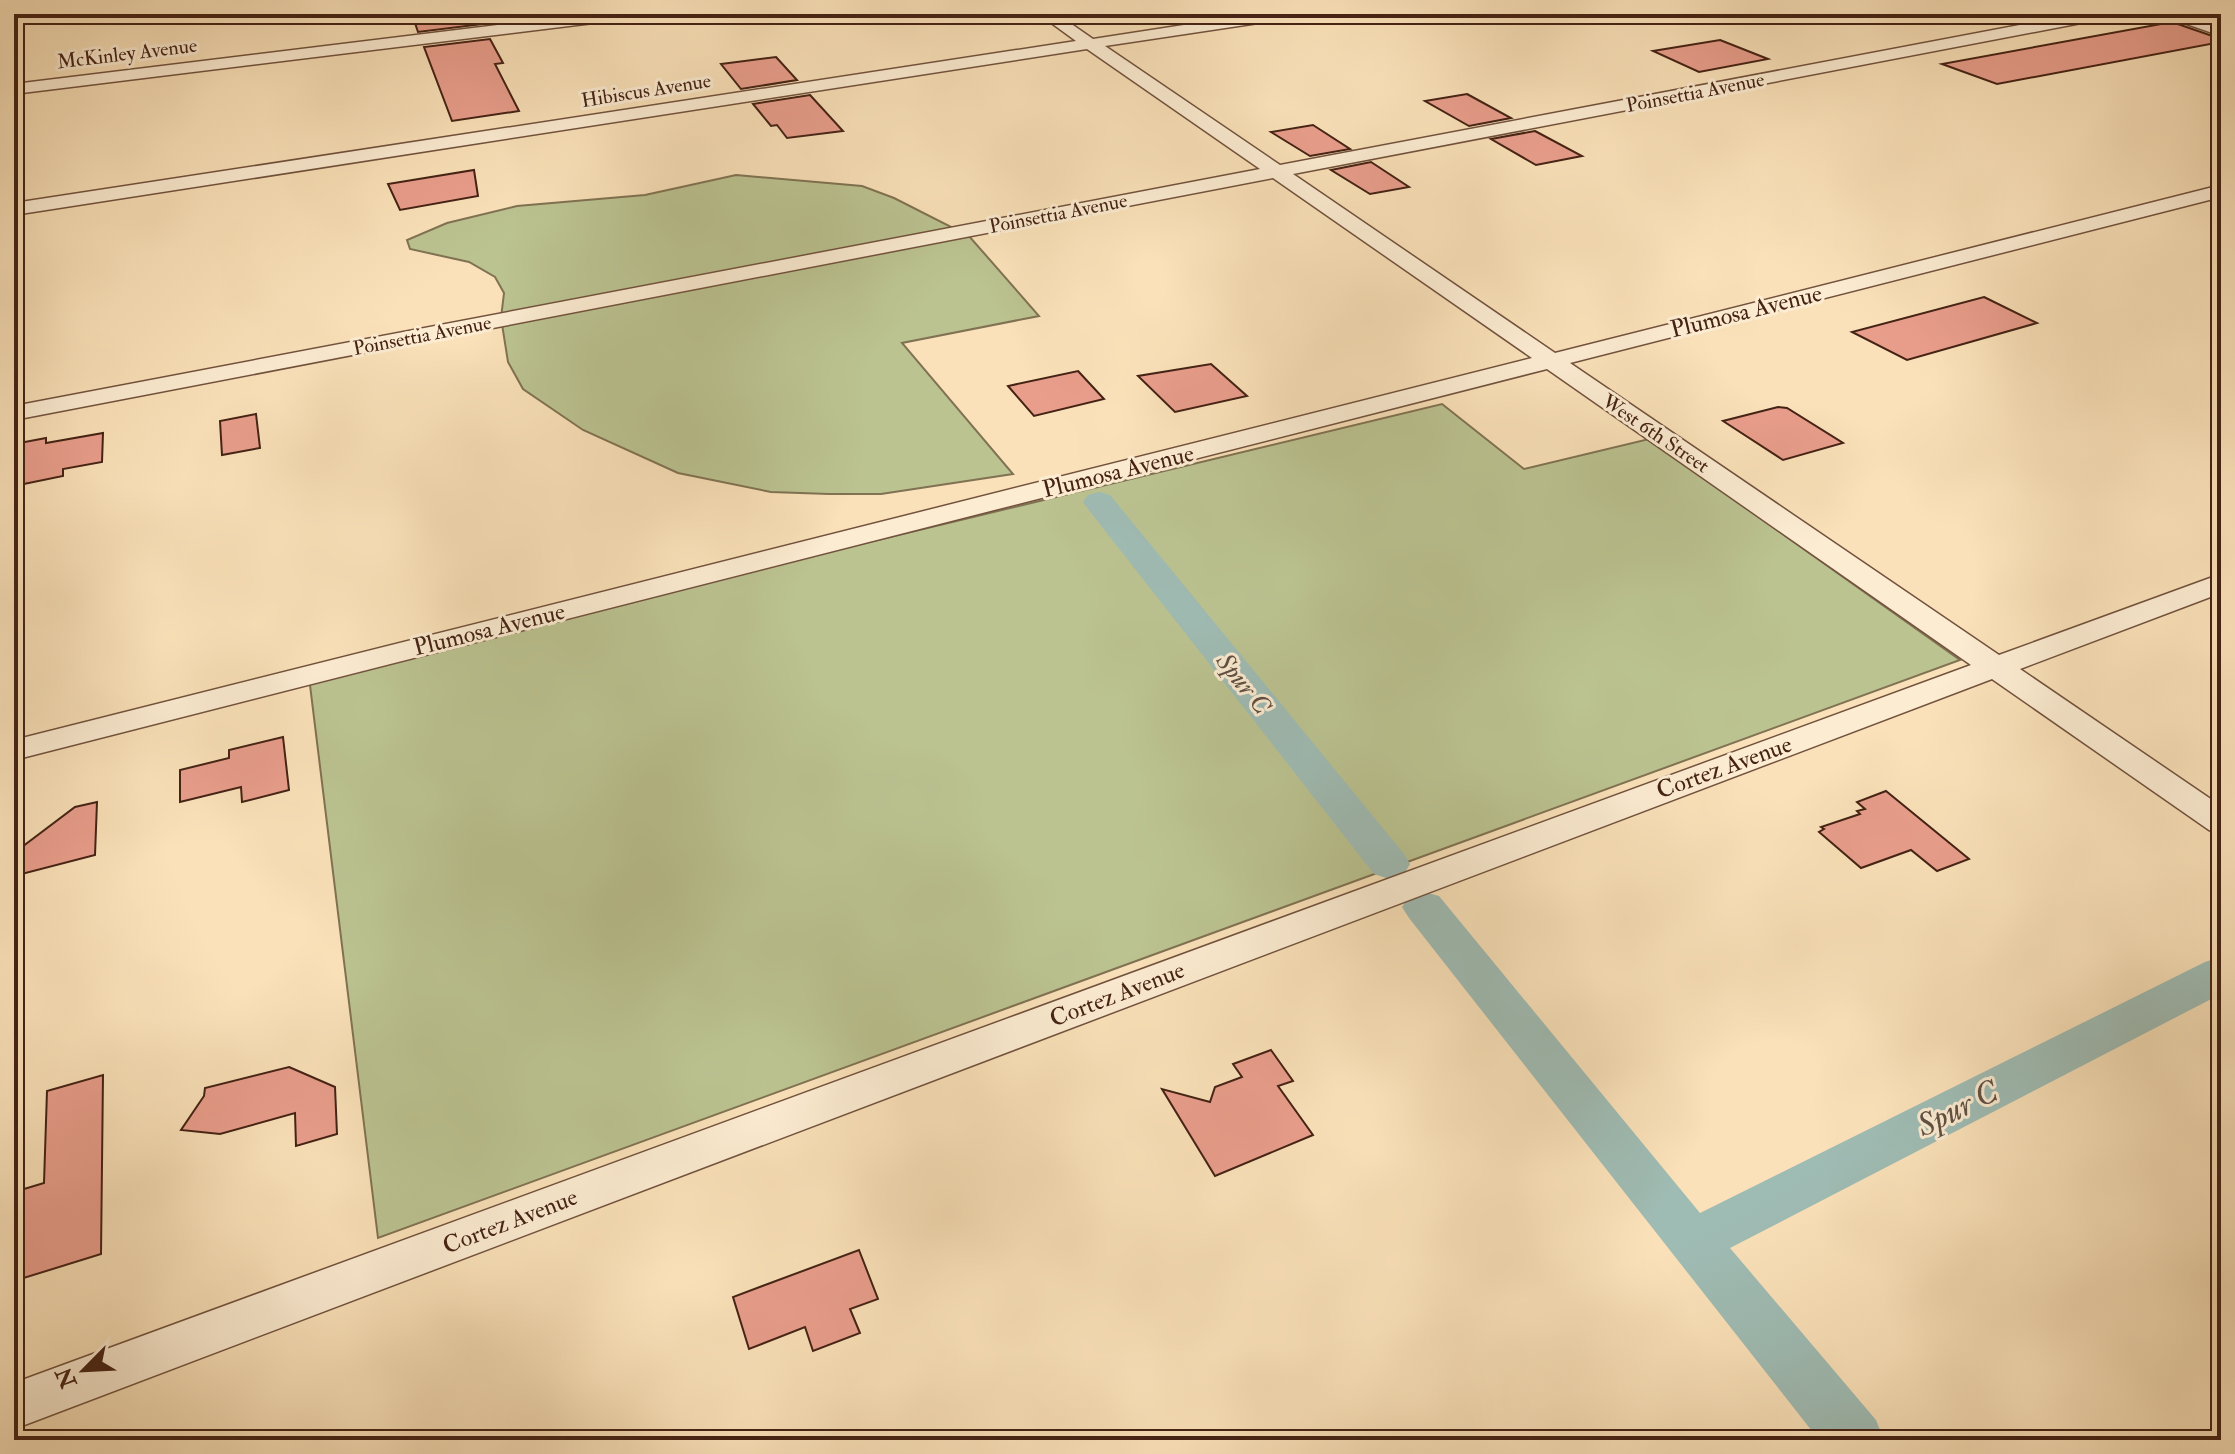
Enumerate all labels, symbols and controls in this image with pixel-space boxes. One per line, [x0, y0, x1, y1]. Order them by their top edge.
street label: McKinley Avenue [56, 33, 199, 74]
street label: Poinsettia Avenue [1624, 67, 1766, 118]
street label: Hibiscus Avenue [579, 68, 713, 113]
street label: Poinsettia Avenue [987, 188, 1129, 239]
street label: Plumosa Avenue [1667, 278, 1825, 345]
street label: Poinsettia Avenue [351, 310, 493, 361]
street label: West 6th Street [1597, 388, 1715, 479]
street label: Plumosa Avenue [1039, 438, 1197, 505]
street label: Plumosa Avenue [410, 596, 568, 663]
water label: Spur C [1208, 646, 1279, 722]
street label: Cortez Avenue [1652, 729, 1796, 806]
street label: Cortez Avenue [1045, 955, 1189, 1034]
water label: Spur C [1909, 1071, 2006, 1147]
street label: Cortez Avenue [438, 1182, 582, 1261]
north arrow [44, 1330, 124, 1410]
text: N [50, 1363, 84, 1393]

